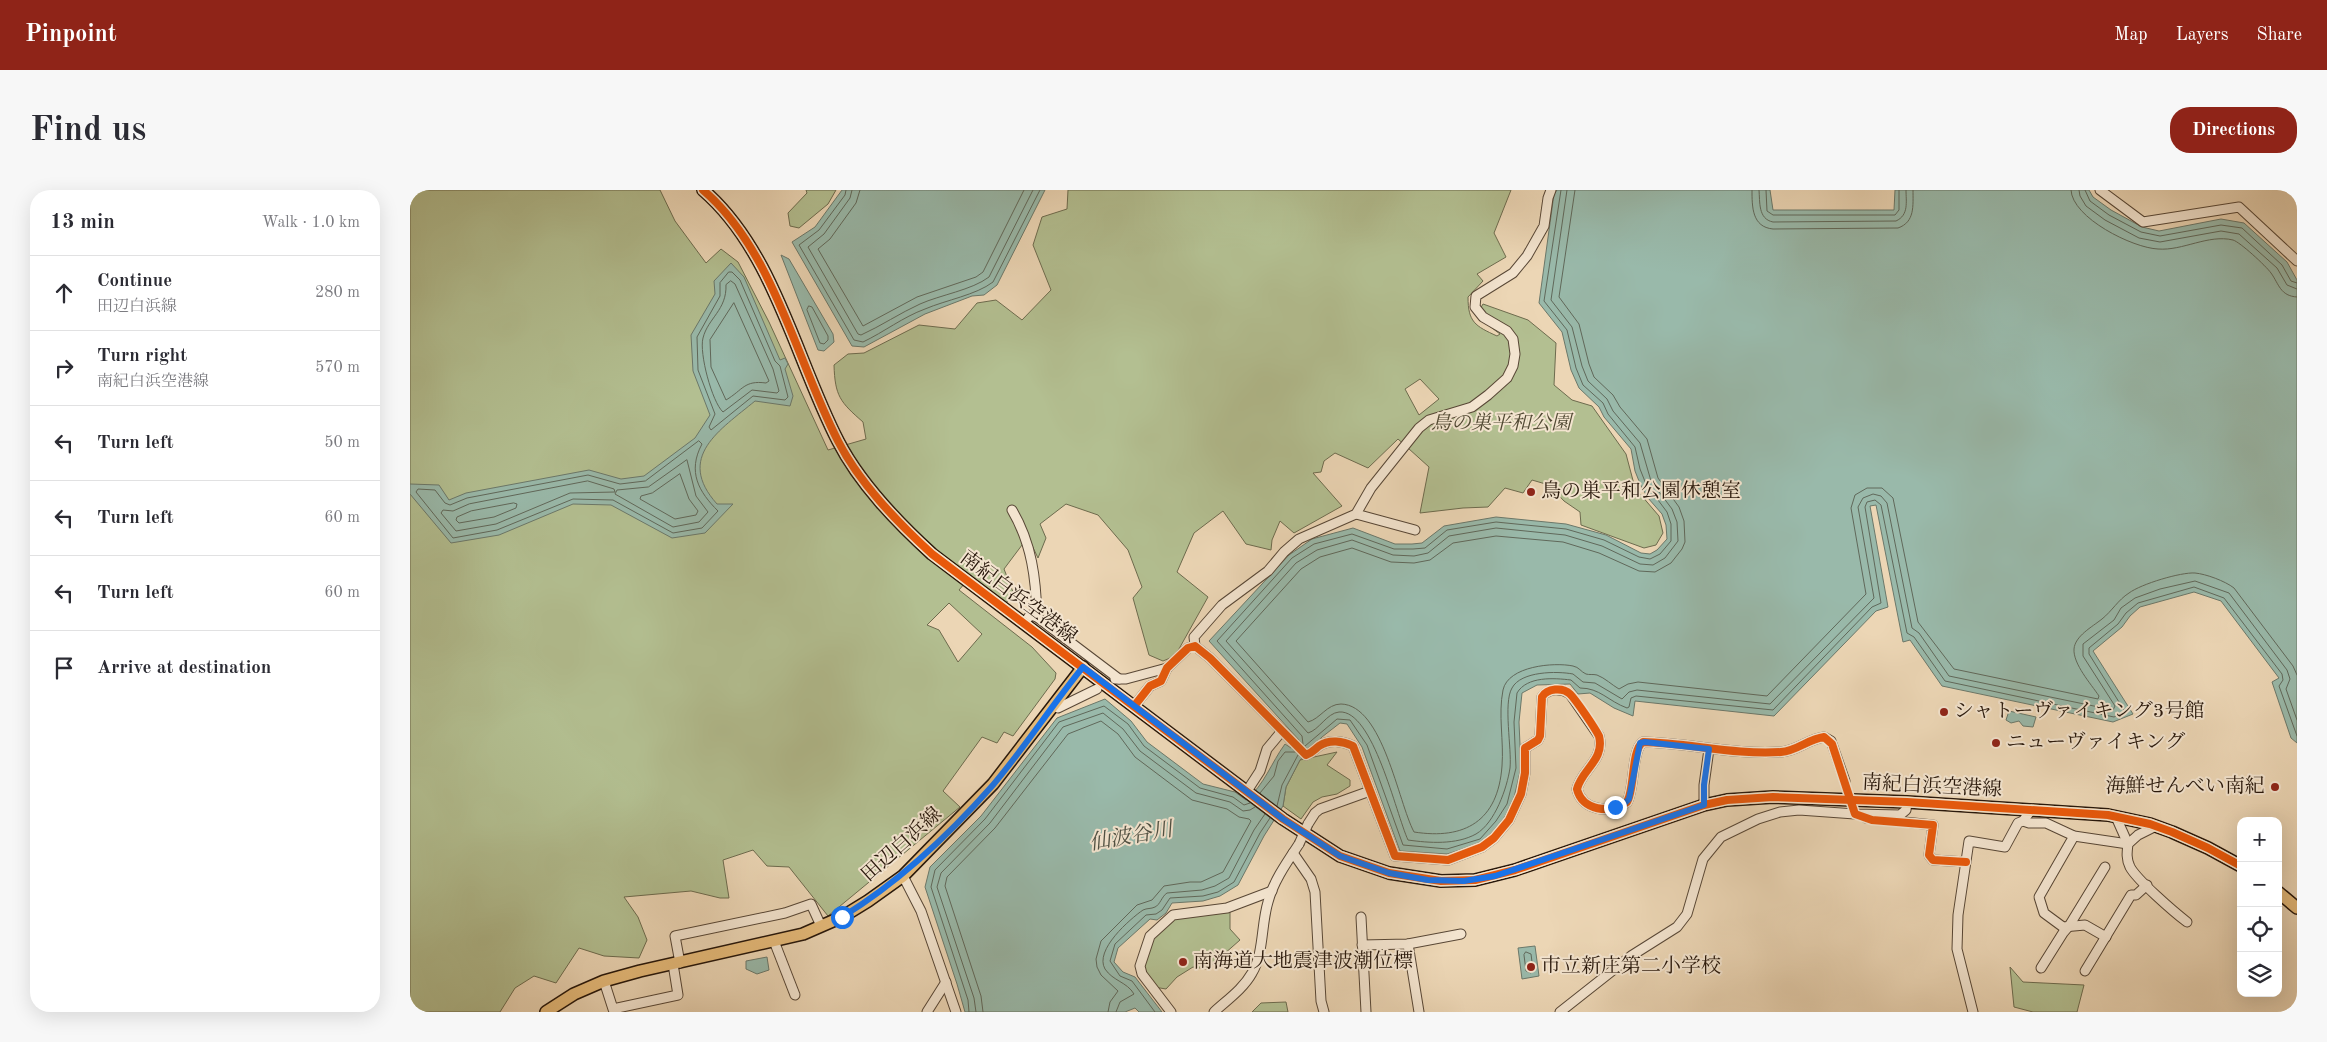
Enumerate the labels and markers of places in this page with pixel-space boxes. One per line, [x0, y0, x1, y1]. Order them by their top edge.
place label: 鳥の巣平和公園休憩室 [1541, 480, 1741, 502]
marker: 鳥の巣平和公園休憩室 [1525, 486, 1537, 498]
place label: シャトーヴァイキング3号館 [1954, 700, 2204, 722]
marker: シャトーヴァイキング3号館 [1938, 706, 1950, 718]
place label: ニューヴァイキング [2006, 731, 2185, 753]
marker: ニューヴァイキング [1990, 737, 2002, 749]
place label: 海鮮せんべい南紀 [2105, 775, 2265, 797]
marker: 海鮮せんべい南紀 [2269, 781, 2281, 793]
place label: 南海道大地震津波潮位標 [1193, 950, 1413, 972]
place label: 市立新庄第二小学校 [1541, 955, 1721, 977]
marker: 南海道大地震津波潮位標 [1177, 956, 1189, 968]
marker: 市立新庄第二小学校 [1525, 961, 1537, 973]

